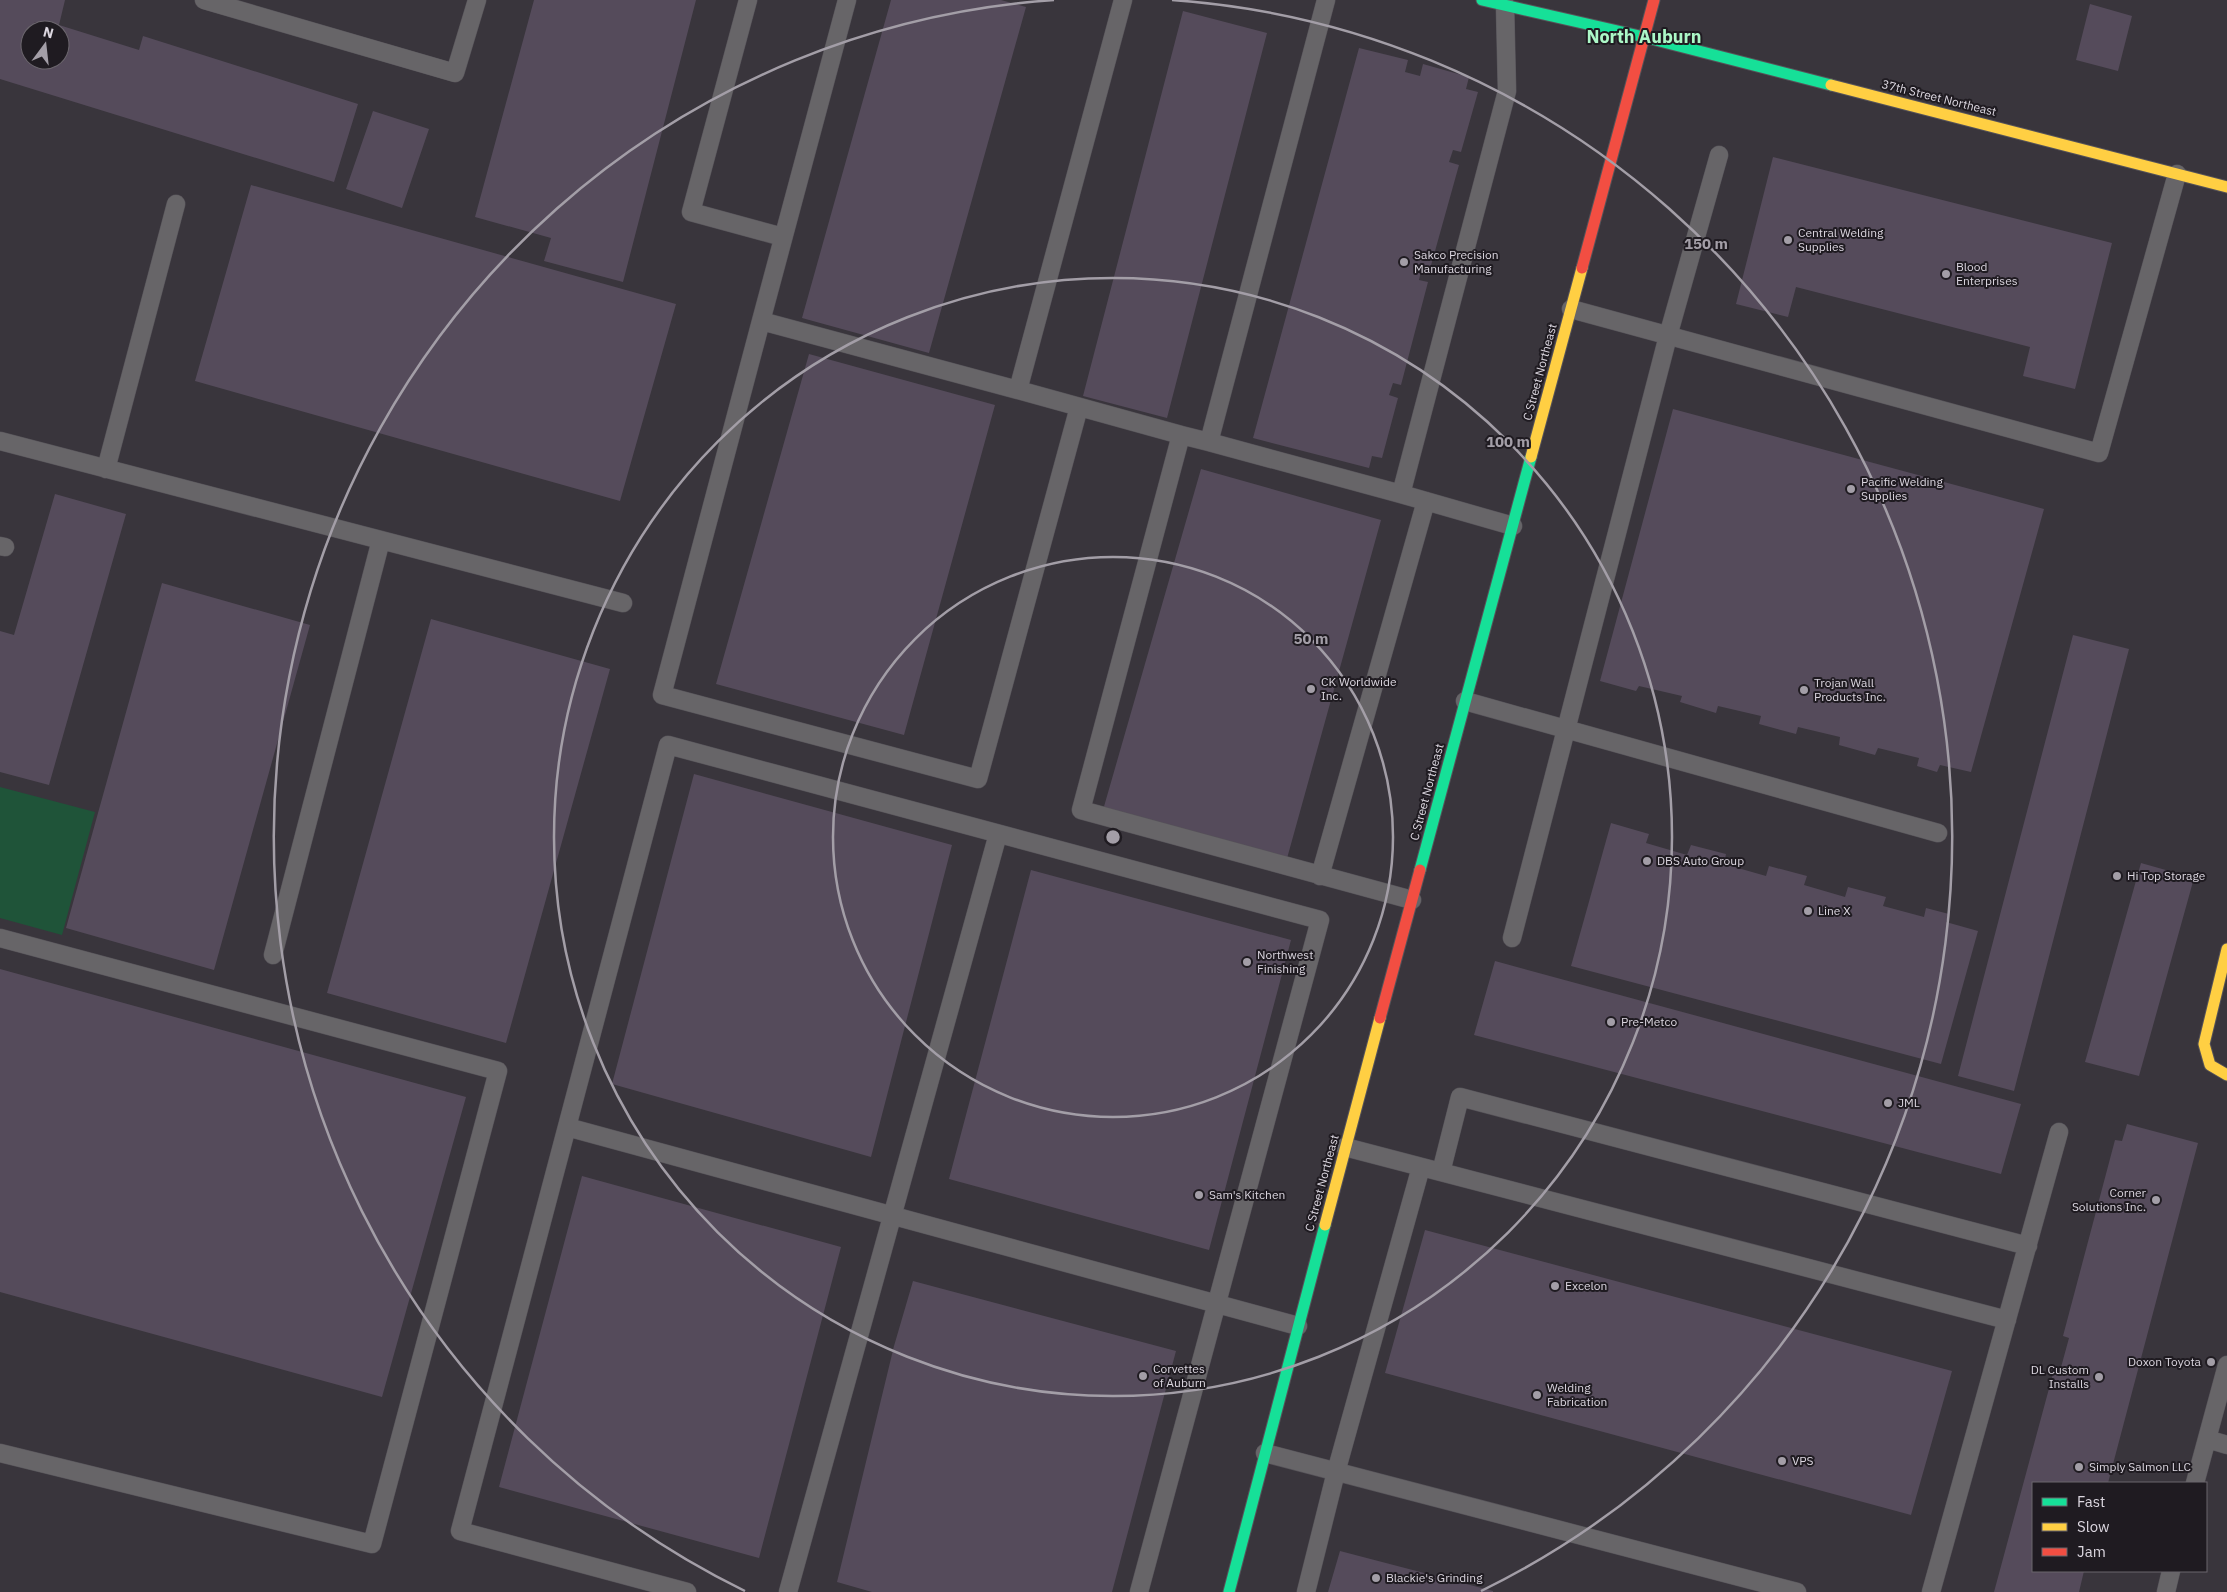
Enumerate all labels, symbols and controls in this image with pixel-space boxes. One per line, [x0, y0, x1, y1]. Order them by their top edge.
north arrow [20, 20, 70, 70]
text: N [41, 22, 56, 42]
district label: North Auburn [1586, 25, 1702, 48]
street label: 37th Street Northeast [1880, 76, 1998, 119]
place label: Central Welding Supplies [1798, 225, 1884, 254]
text: 150 m [1684, 234, 1728, 253]
marker: Central Welding Supplies [1782, 234, 1794, 246]
place label: Sakco Precision Manufacturing [1414, 247, 1499, 276]
marker: Sakco Precision Manufacturing [1398, 256, 1410, 268]
place label: Blood Enterprises [1956, 259, 2018, 288]
marker: Blood Enterprises [1940, 268, 1952, 280]
street label: C Street Northeast [1519, 322, 1560, 422]
text: 100 m [1486, 432, 1530, 451]
place label: Pacific Welding Supplies [1861, 474, 1943, 503]
marker: Pacific Welding Supplies [1845, 483, 1857, 495]
text: 50 m [1294, 629, 1328, 648]
place label: CK Worldwide Inc. [1321, 674, 1397, 703]
place label: Trojan Wall Products Inc. [1814, 675, 1886, 704]
marker: CK Worldwide Inc. [1305, 683, 1317, 695]
marker: Trojan Wall Products Inc. [1798, 684, 1810, 696]
street label: C Street Northeast [1406, 742, 1447, 842]
centre of rings [1104, 828, 1122, 846]
place label: DBS Auto Group [1657, 853, 1744, 868]
marker: DBS Auto Group [1641, 855, 1653, 867]
place label: Hi Top Storage [2127, 868, 2206, 883]
marker: Hi Top Storage [2111, 870, 2123, 882]
place label: Line X [1818, 903, 1851, 918]
marker: Line X [1802, 905, 1814, 917]
place label: Northwest Finishing [1257, 947, 1313, 976]
marker: Northwest Finishing [1241, 956, 1253, 968]
place label: Pre-Metco [1621, 1014, 1677, 1029]
marker: Pre-Metco [1605, 1016, 1617, 1028]
place label: JML [1898, 1095, 1920, 1110]
marker: JML [1882, 1097, 1894, 1109]
street label: C Street Northeast [1301, 1133, 1342, 1233]
place label: Corner Solutions Inc. [2072, 1185, 2147, 1214]
place label: Sam's Kitchen [1209, 1187, 1285, 1202]
marker: Sam's Kitchen [1193, 1189, 1205, 1201]
marker: Corner Solutions Inc. [2150, 1194, 2162, 1206]
place label: Excelon [1565, 1278, 1607, 1293]
marker: Excelon [1549, 1280, 1561, 1292]
place label: Doxon Toyota [2128, 1354, 2202, 1369]
marker: Doxon Toyota [2205, 1356, 2217, 1368]
place label: Corvettes of Auburn [1153, 1361, 1206, 1390]
place label: DL Custom Installs [2031, 1362, 2089, 1391]
marker: Corvettes of Auburn [1137, 1370, 1149, 1382]
marker: DL Custom Installs [2093, 1371, 2105, 1383]
place label: Welding Fabrication [1547, 1380, 1607, 1409]
marker: Welding Fabrication [1531, 1389, 1543, 1401]
place label: VPS [1792, 1453, 1814, 1468]
marker: VPS [1776, 1455, 1788, 1467]
place label: Simply Salmon LLC [2089, 1459, 2192, 1474]
marker: Simply Salmon LLC [2073, 1461, 2085, 1473]
legend [2032, 1482, 2207, 1572]
text: Fast [2077, 1492, 2105, 1511]
text: Slow [2077, 1517, 2110, 1536]
text: Jam [2077, 1542, 2106, 1561]
place label: Blackie's Grinding [1386, 1570, 1483, 1585]
marker: Blackie's Grinding [1370, 1572, 1382, 1584]

